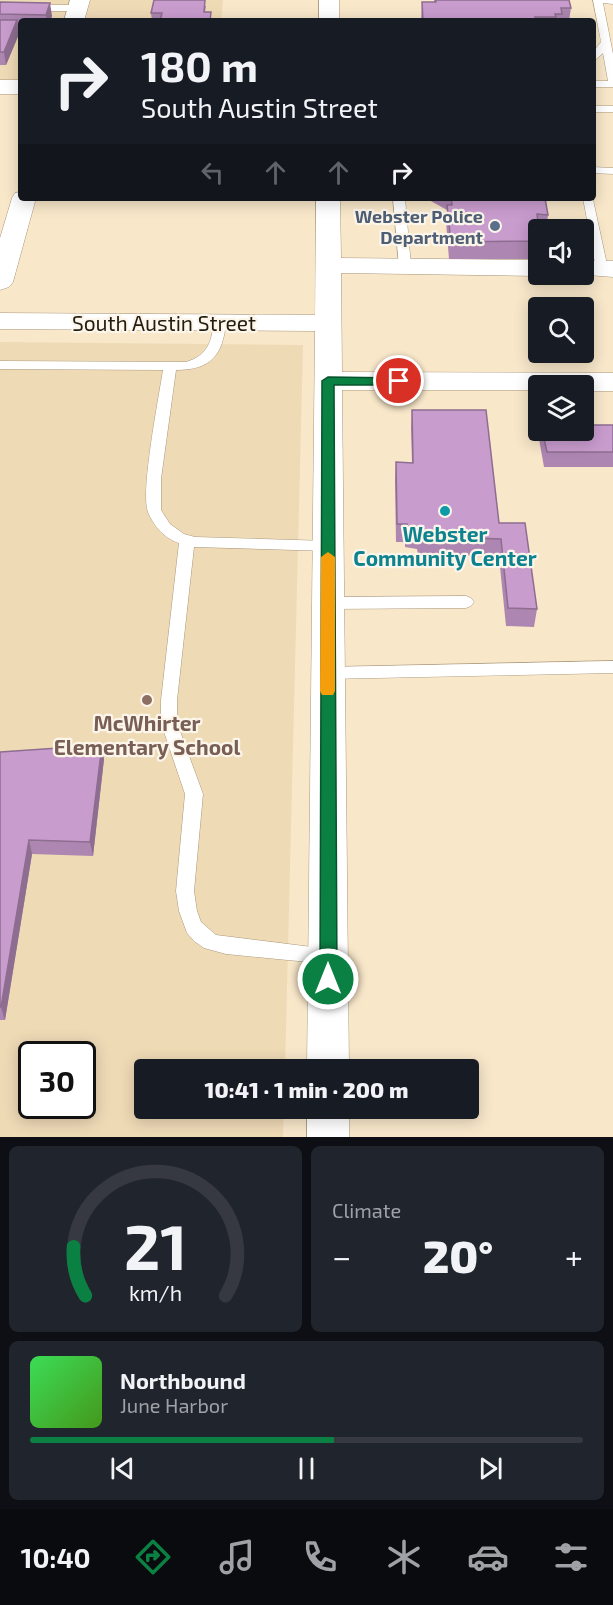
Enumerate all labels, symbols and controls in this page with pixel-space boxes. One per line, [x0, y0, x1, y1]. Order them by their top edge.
text: 180 m [141, 40, 258, 90]
icon: right [42, 42, 120, 120]
text: South Austin Street [141, 91, 378, 123]
icon: left [196, 156, 229, 189]
icon: ahead [259, 156, 292, 189]
icon: ahead [322, 156, 355, 189]
icon: right [385, 156, 418, 189]
place label: Webster Police Department [355, 205, 484, 248]
marker: Webster Police Department [488, 219, 502, 233]
map controls [528, 219, 594, 441]
button: sound [528, 219, 594, 285]
button: search [528, 297, 594, 363]
street label: South Austin Street [72, 310, 256, 335]
pin [373, 355, 424, 406]
icon: arrive [382, 364, 415, 397]
button: layers [528, 375, 594, 441]
marker: Webster Community Center [438, 504, 452, 518]
place label: Webster Community Center [353, 521, 537, 571]
marker: McWhirter Elementary School [140, 693, 154, 707]
place label: McWhirter Elementary School [54, 710, 240, 760]
position arrow [296, 947, 360, 1011]
speed limit sign: 30 [18, 1041, 96, 1119]
text: 10:41 · 1 min · 200 m [205, 1076, 408, 1102]
text: Climate [332, 1198, 401, 1222]
text: 21 [124, 1208, 187, 1283]
text: 20° [423, 1228, 493, 1282]
text: − [332, 1236, 351, 1276]
text: + [565, 1236, 583, 1276]
text: km/h [129, 1280, 182, 1305]
text: Northbound [120, 1367, 246, 1393]
text: June Harbor [120, 1393, 228, 1417]
icon: previous [106, 1452, 139, 1485]
icon: pause [290, 1452, 323, 1485]
icon: next [474, 1452, 507, 1485]
icon: directions [132, 1536, 174, 1578]
icon: music [216, 1536, 258, 1578]
icon: phone [299, 1536, 341, 1578]
icon: climate [383, 1536, 425, 1578]
icon: car [467, 1536, 509, 1578]
icon: filters [550, 1536, 592, 1578]
text: 10:40 [21, 1541, 91, 1573]

